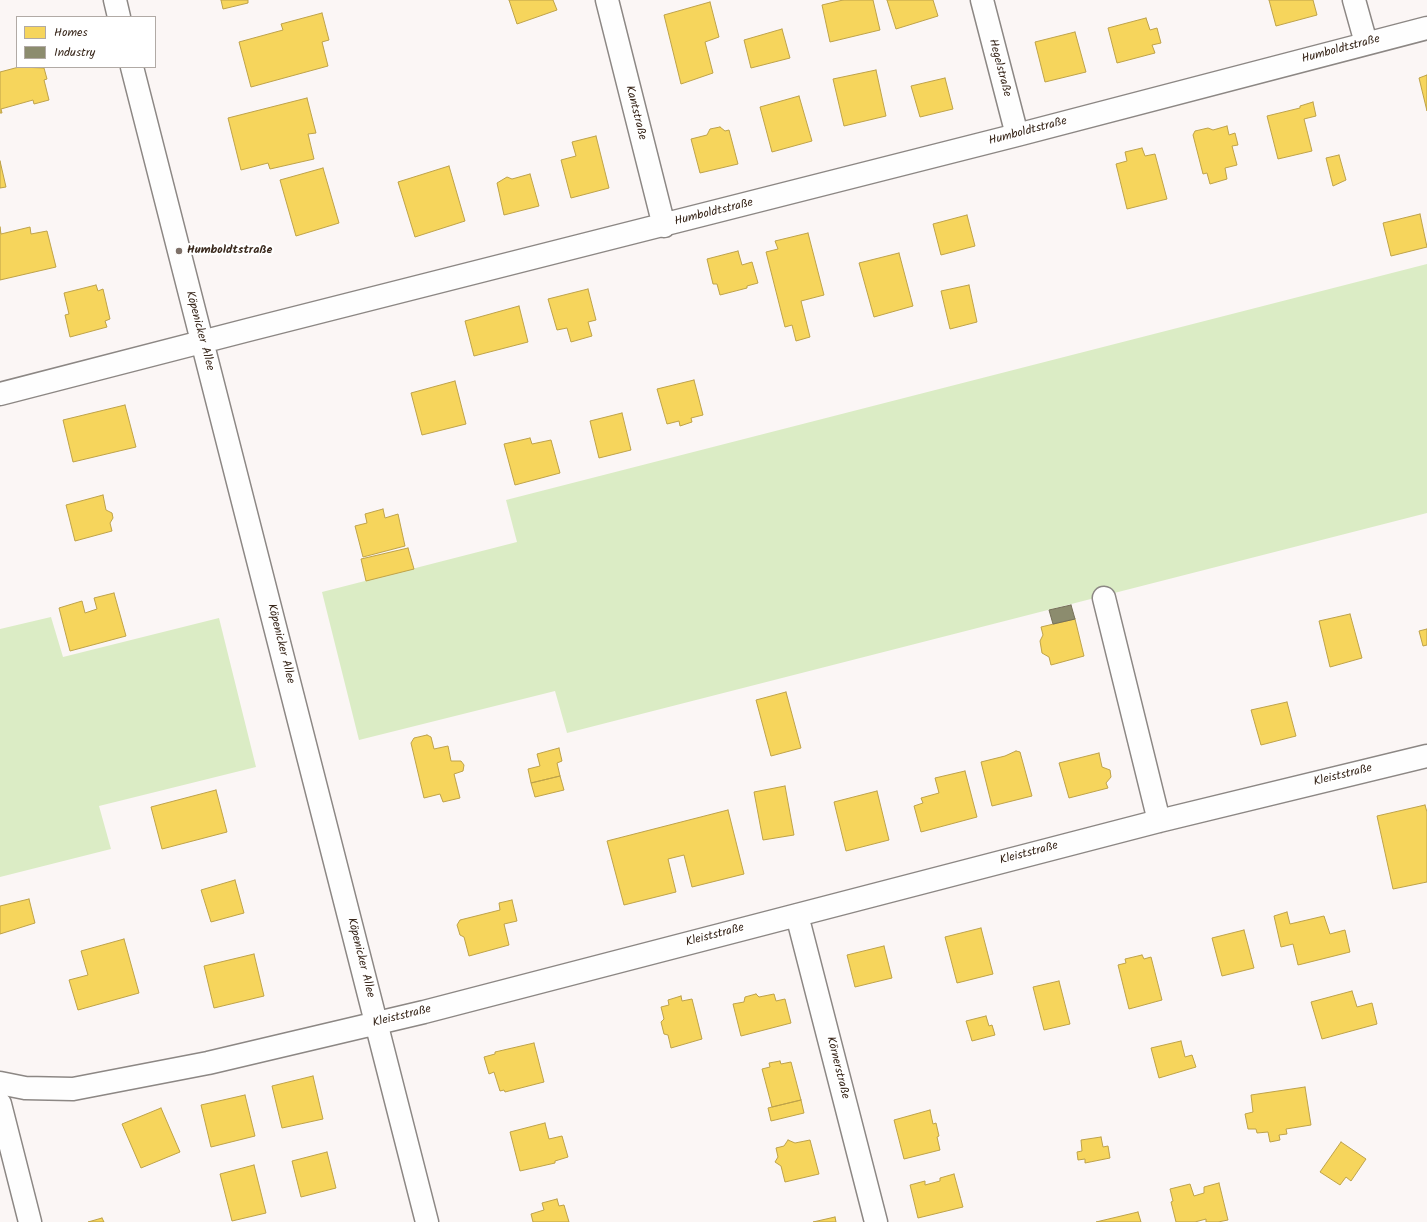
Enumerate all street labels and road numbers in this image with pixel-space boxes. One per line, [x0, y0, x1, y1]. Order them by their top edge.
street label: Humboldtstraße [1300, 33, 1382, 67]
street label: Hegelstraße [984, 38, 1014, 98]
street label: Kantstraße [621, 84, 649, 142]
street label: Humboldtstraße [987, 115, 1069, 149]
street label: Humboldtstraße [673, 196, 755, 230]
street label: Köpenicker Allee [181, 290, 217, 372]
street label: Köpenicker Allee [263, 602, 297, 686]
street label: Kleiststraße [1312, 762, 1374, 790]
street label: Kleiststraße [998, 839, 1060, 869]
street label: Köpenicker Allee [343, 916, 377, 1000]
street label: Kleiststraße [684, 921, 746, 951]
street label: Kleiststraße [371, 1003, 433, 1031]
street label: Körnerstraße [822, 1035, 852, 1101]

